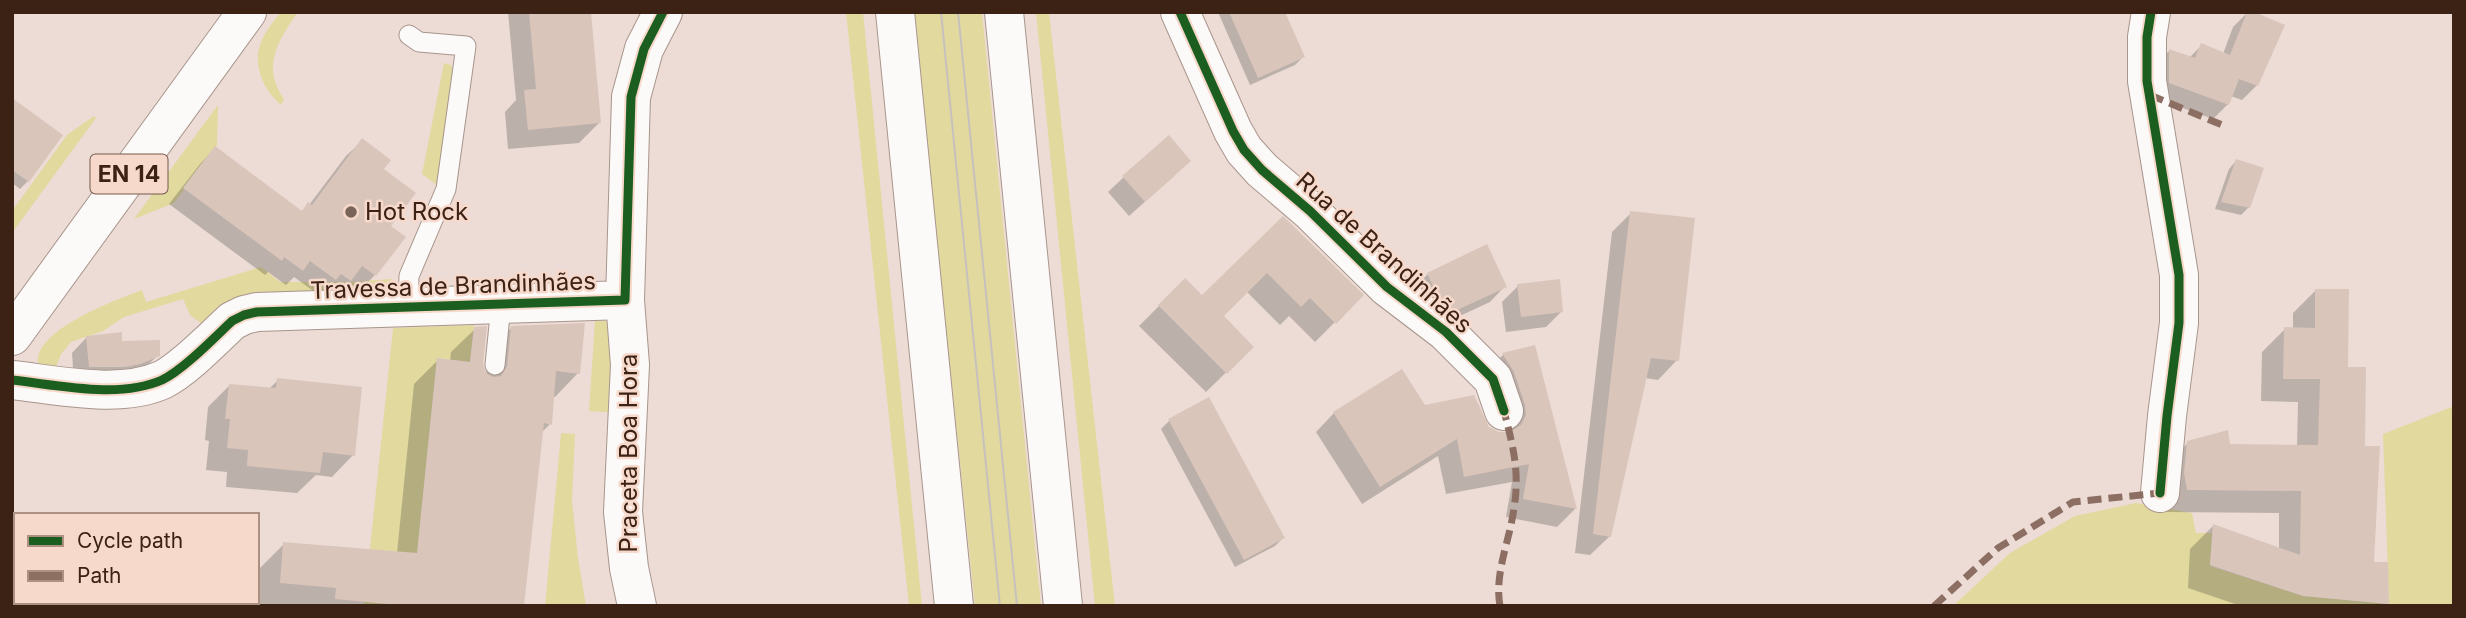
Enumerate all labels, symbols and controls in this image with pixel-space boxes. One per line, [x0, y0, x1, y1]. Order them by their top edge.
road number: EN 14 [90, 154, 168, 194]
street label: Rua de Brandinhães [1290, 166, 1478, 339]
place label: Hot Rock [365, 197, 468, 226]
marker: Hot Rock [343, 204, 359, 220]
street label: Travessa de Brandinhães [310, 266, 596, 305]
street label: Praceta Boa Hora [614, 353, 643, 553]
legend [14, 513, 259, 604]
text: Cycle path [77, 528, 183, 553]
text: Path [77, 563, 122, 588]

